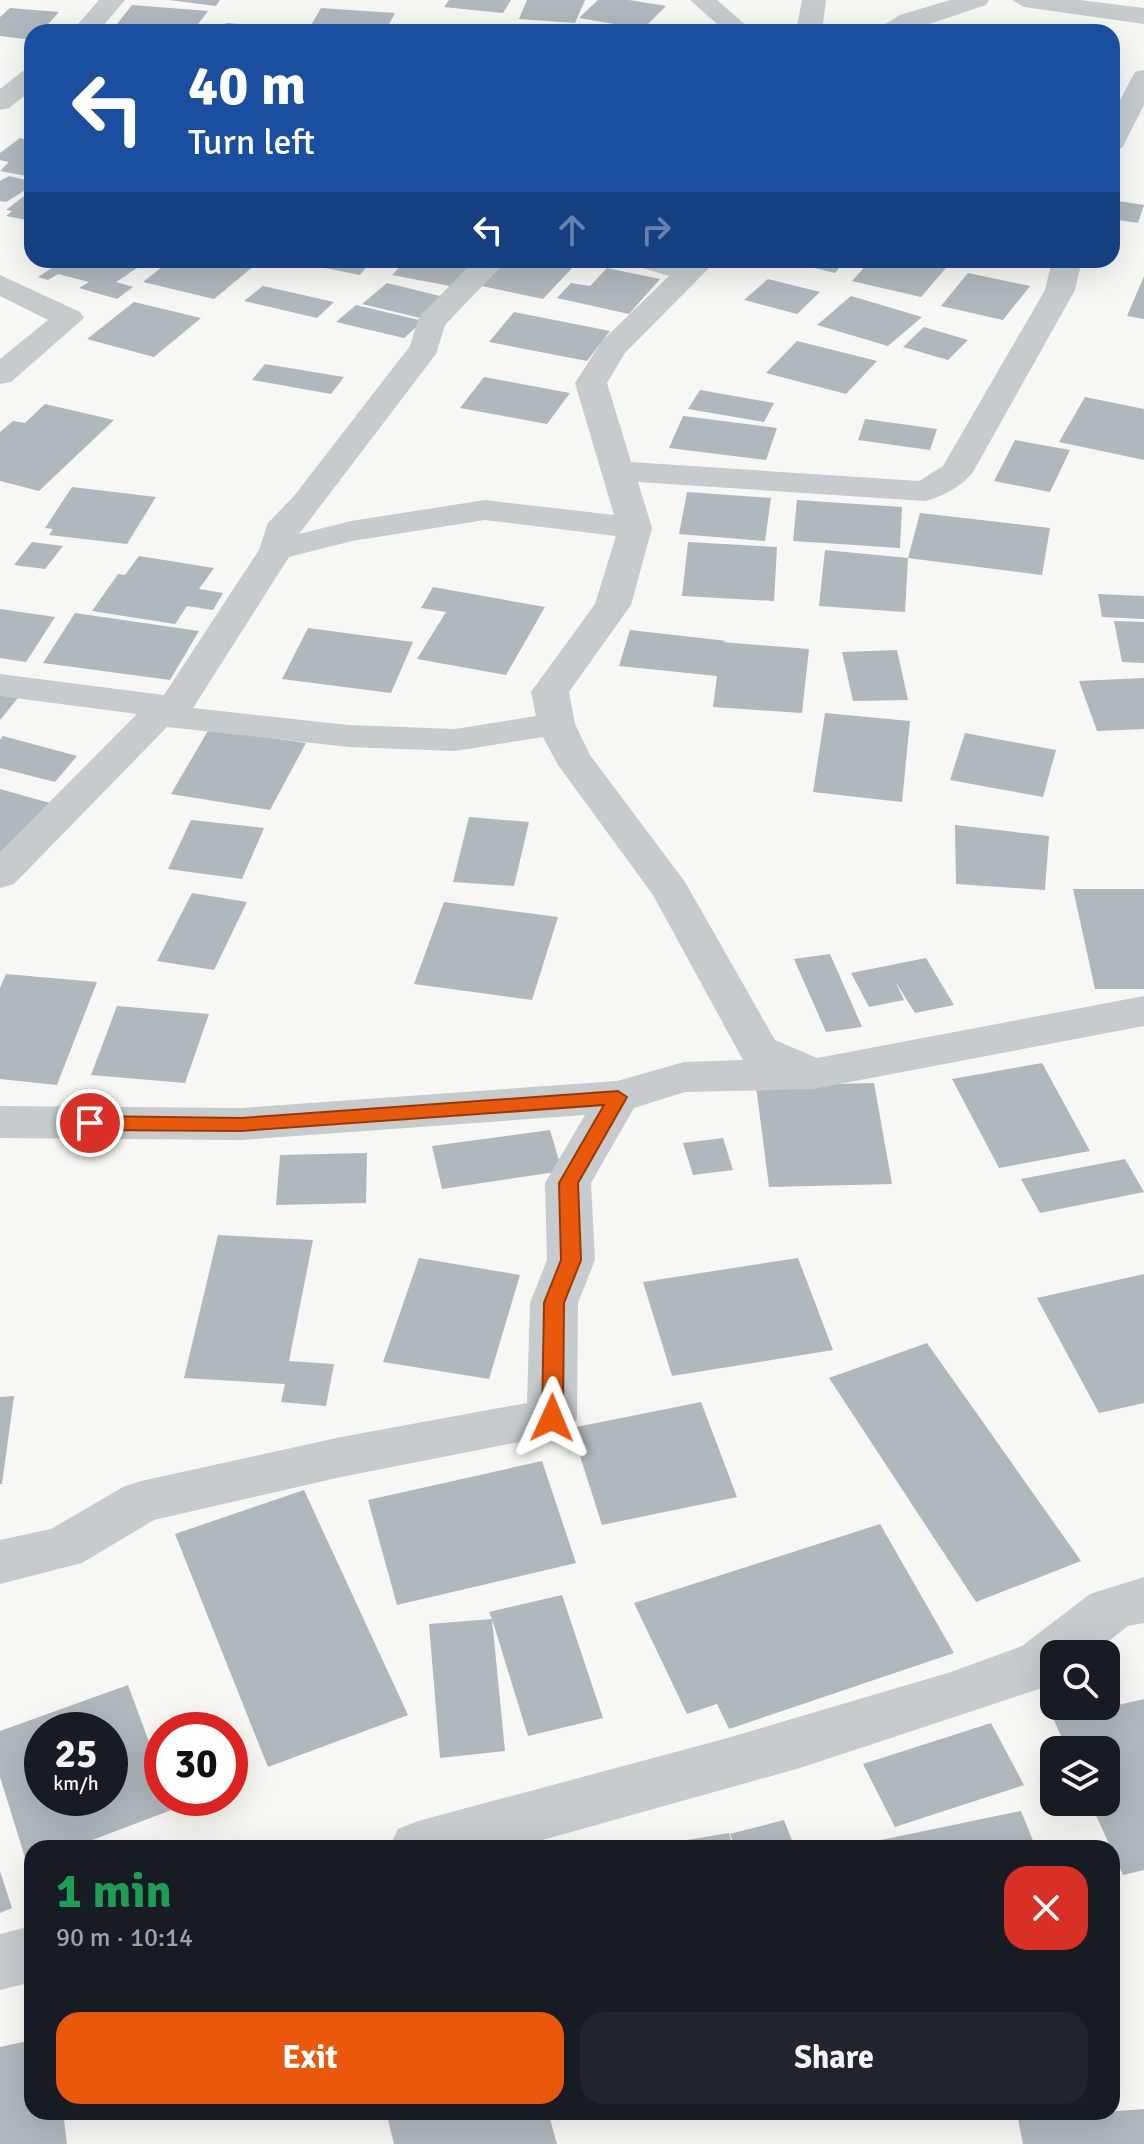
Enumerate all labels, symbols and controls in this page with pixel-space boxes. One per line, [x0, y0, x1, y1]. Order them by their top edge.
text: 40 m [188, 51, 306, 120]
icon: left [56, 56, 160, 160]
text: Turn left [188, 120, 315, 165]
icon: left [466, 208, 510, 252]
icon: ahead [550, 208, 594, 252]
icon: right [634, 208, 678, 252]
pin [56, 1089, 124, 1157]
icon: arrive [68, 1101, 112, 1145]
position arrow [510, 1376, 594, 1460]
map controls [1040, 1640, 1120, 1816]
button: search [1040, 1640, 1120, 1720]
speed limit sign: 30 [144, 1712, 248, 1816]
text: 25 [54, 1729, 98, 1779]
button: layers [1040, 1736, 1120, 1816]
text: km/h [53, 1771, 99, 1796]
text: 1 min [56, 1862, 172, 1921]
button: close [1004, 1866, 1088, 1950]
text: 90 m · 10:14 [56, 1922, 193, 1954]
button: Exit [56, 2012, 564, 2104]
button: Share [580, 2012, 1088, 2104]

